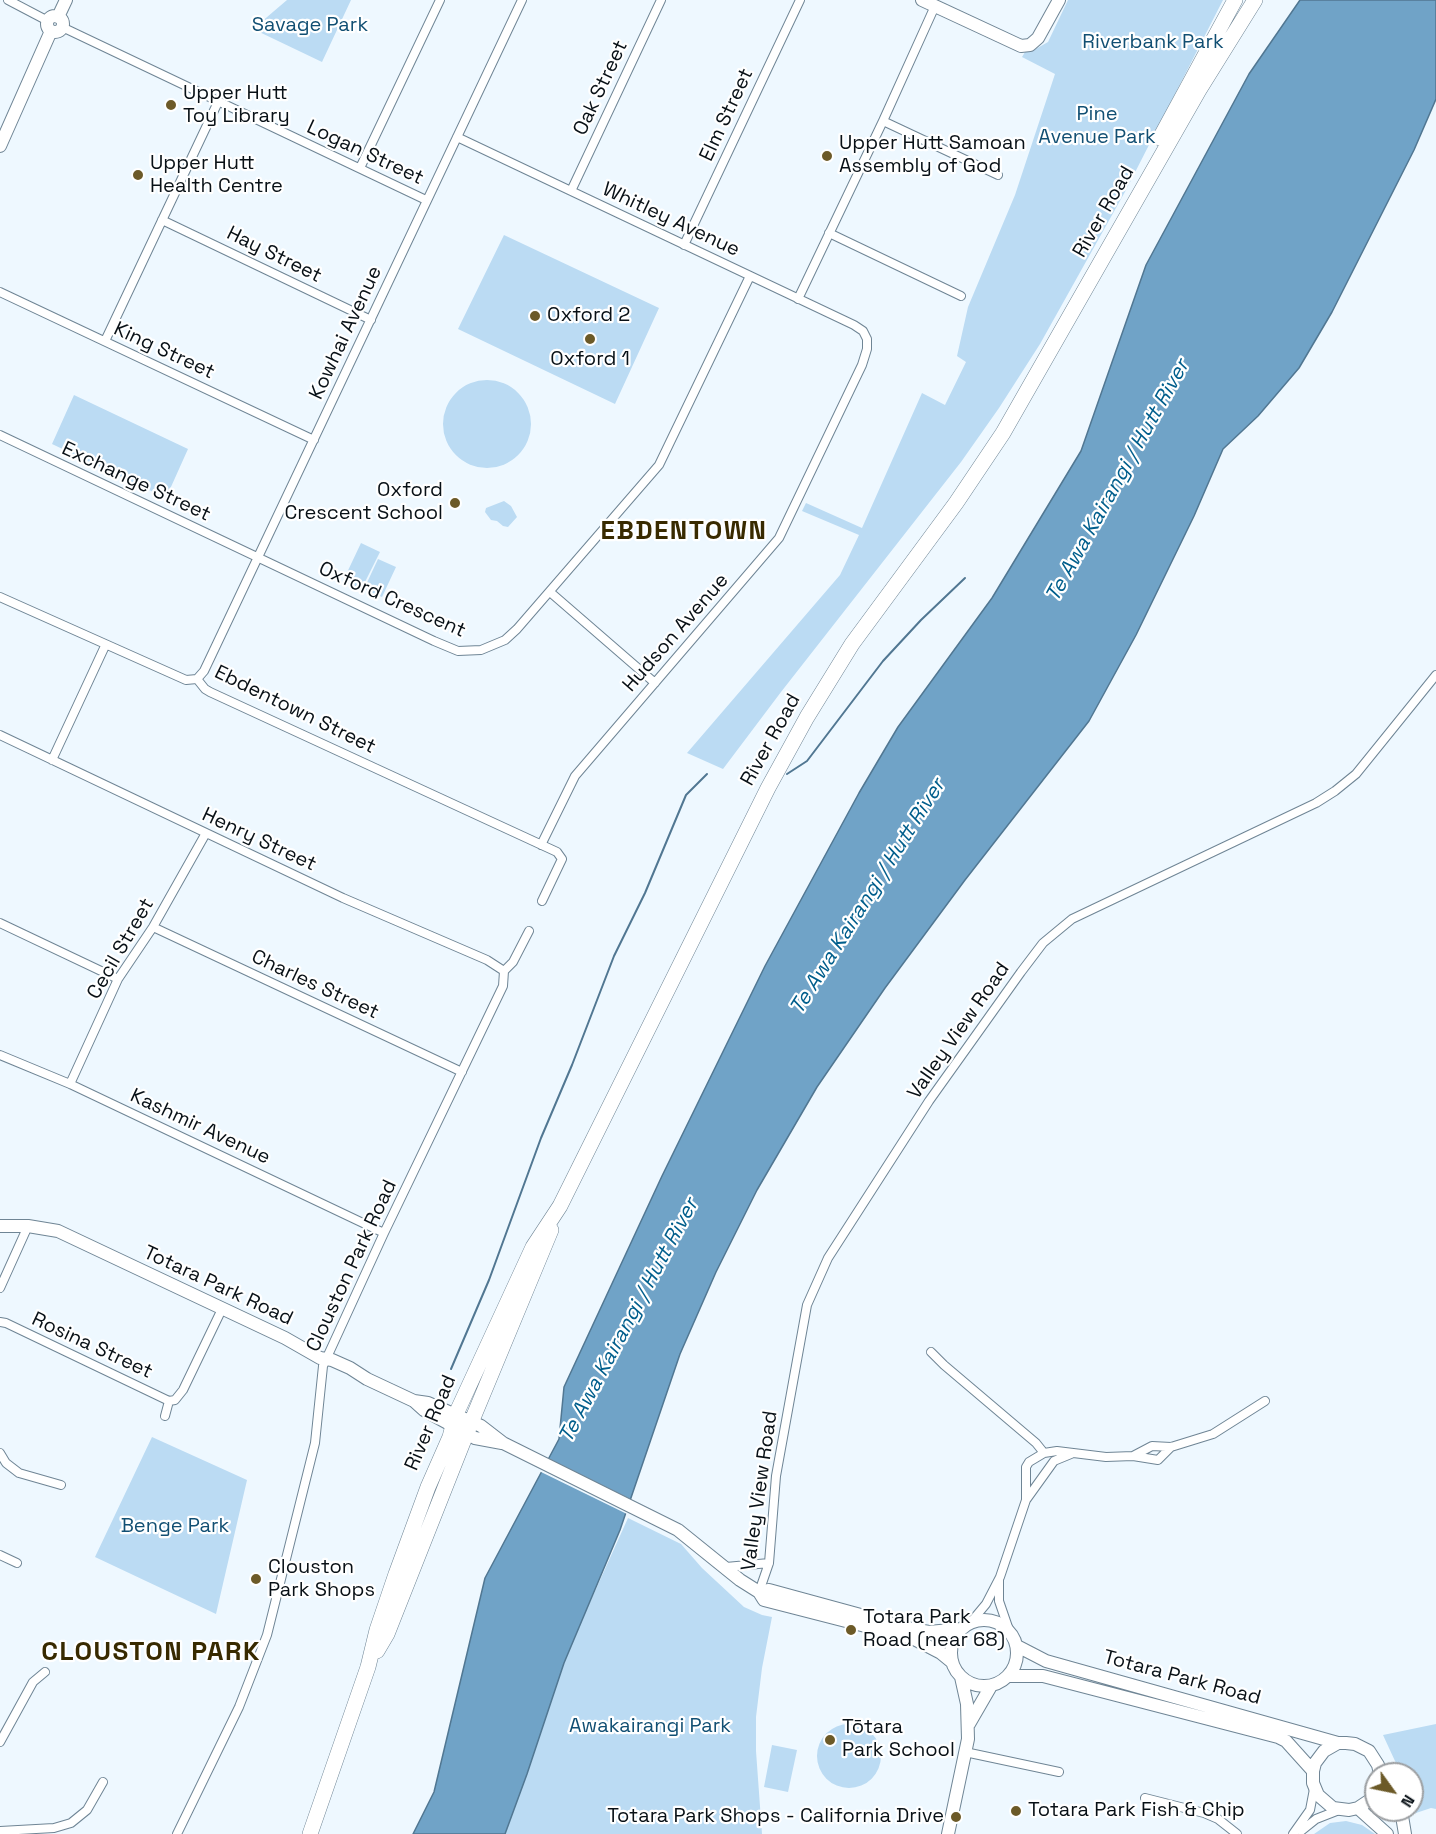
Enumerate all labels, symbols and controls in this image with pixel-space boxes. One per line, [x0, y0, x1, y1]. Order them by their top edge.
park label: Savage Park [252, 14, 368, 38]
park label: Riverbank Park [1082, 31, 1224, 55]
street label: Oak Street [569, 37, 633, 139]
street label: Elm Street [695, 65, 759, 165]
place label: Upper Hutt Toy Library [183, 82, 290, 129]
marker: Upper Hutt Toy Library [164, 98, 178, 112]
park label: Pine Avenue Park [1038, 103, 1156, 150]
street label: Logan Street [303, 115, 427, 191]
place label: Upper Hutt Samoan Assembly of God [839, 132, 1026, 179]
marker: Upper Hutt Samoan Assembly of God [820, 149, 834, 163]
place label: Upper Hutt Health Centre [150, 152, 283, 199]
street label: River Road [1068, 162, 1140, 262]
marker: Upper Hutt Health Centre [131, 168, 145, 182]
street label: Whitley Avenue [599, 178, 743, 262]
street label: Hay Street [223, 222, 325, 288]
street label: Kowhai Avenue [305, 262, 387, 404]
place label: Oxford 2 [547, 304, 630, 328]
marker: Oxford 2 [528, 309, 542, 323]
street label: King Street [110, 317, 218, 385]
marker: Oxford 1 [583, 332, 597, 346]
place label: Oxford 1 [550, 348, 630, 372]
water label: Te Awa Kairangi / Hutt River [1041, 355, 1195, 607]
street label: Exchange Street [58, 437, 214, 527]
place label: Oxford Crescent School [284, 479, 443, 526]
marker: Oxford Crescent School [448, 496, 462, 510]
district label: EBDENTOWN [600, 516, 768, 548]
street label: Oxford Crescent [315, 557, 469, 643]
street label: Hudson Avenue [618, 569, 734, 697]
street label: Ebdentown Street [210, 661, 380, 759]
street label: River Road [736, 690, 806, 790]
water label: Te Awa Kairangi / Hutt River [785, 775, 951, 1019]
street label: Henry Street [198, 803, 320, 877]
street label: Cecil Street [82, 894, 160, 1004]
street label: Charles Street [248, 945, 382, 1025]
street label: Valley View Road [903, 958, 1015, 1104]
street label: Kashmir Avenue [126, 1084, 274, 1170]
street label: Clouston Park Road [302, 1176, 402, 1356]
water label: Te Awa Kairangi / Hutt River [554, 1195, 704, 1447]
street label: Totara Park Road [140, 1241, 296, 1331]
street label: Rosina Street [28, 1308, 156, 1384]
street label: River Road [400, 1372, 462, 1474]
street label: Valley View Road [737, 1409, 783, 1573]
park label: Benge Park [121, 1515, 229, 1539]
place label: Clouston Park Shops [268, 1556, 375, 1603]
marker: Clouston Park Shops [249, 1572, 263, 1586]
place label: Totara Park Road (near 68) [863, 1606, 1005, 1653]
marker: Totara Park Road (near 68) [844, 1623, 858, 1637]
district label: CLOUSTON PARK [41, 1637, 261, 1669]
street label: Totara Park Road [1101, 1645, 1263, 1711]
park label: Awakairangi Park [569, 1715, 731, 1739]
place label: Tōtara Park School [842, 1716, 955, 1763]
marker: Tōtara Park School [823, 1733, 837, 1747]
north arrow [1364, 1762, 1424, 1822]
text: N [1396, 1791, 1420, 1811]
place label: Totara Park Fish & Chip [1028, 1799, 1245, 1823]
marker: Totara Park Fish & Chip [1009, 1804, 1023, 1818]
place label: Totara Park Shops - California Drive [607, 1805, 944, 1829]
marker: Totara Park Shops - California Drive [949, 1810, 963, 1824]

